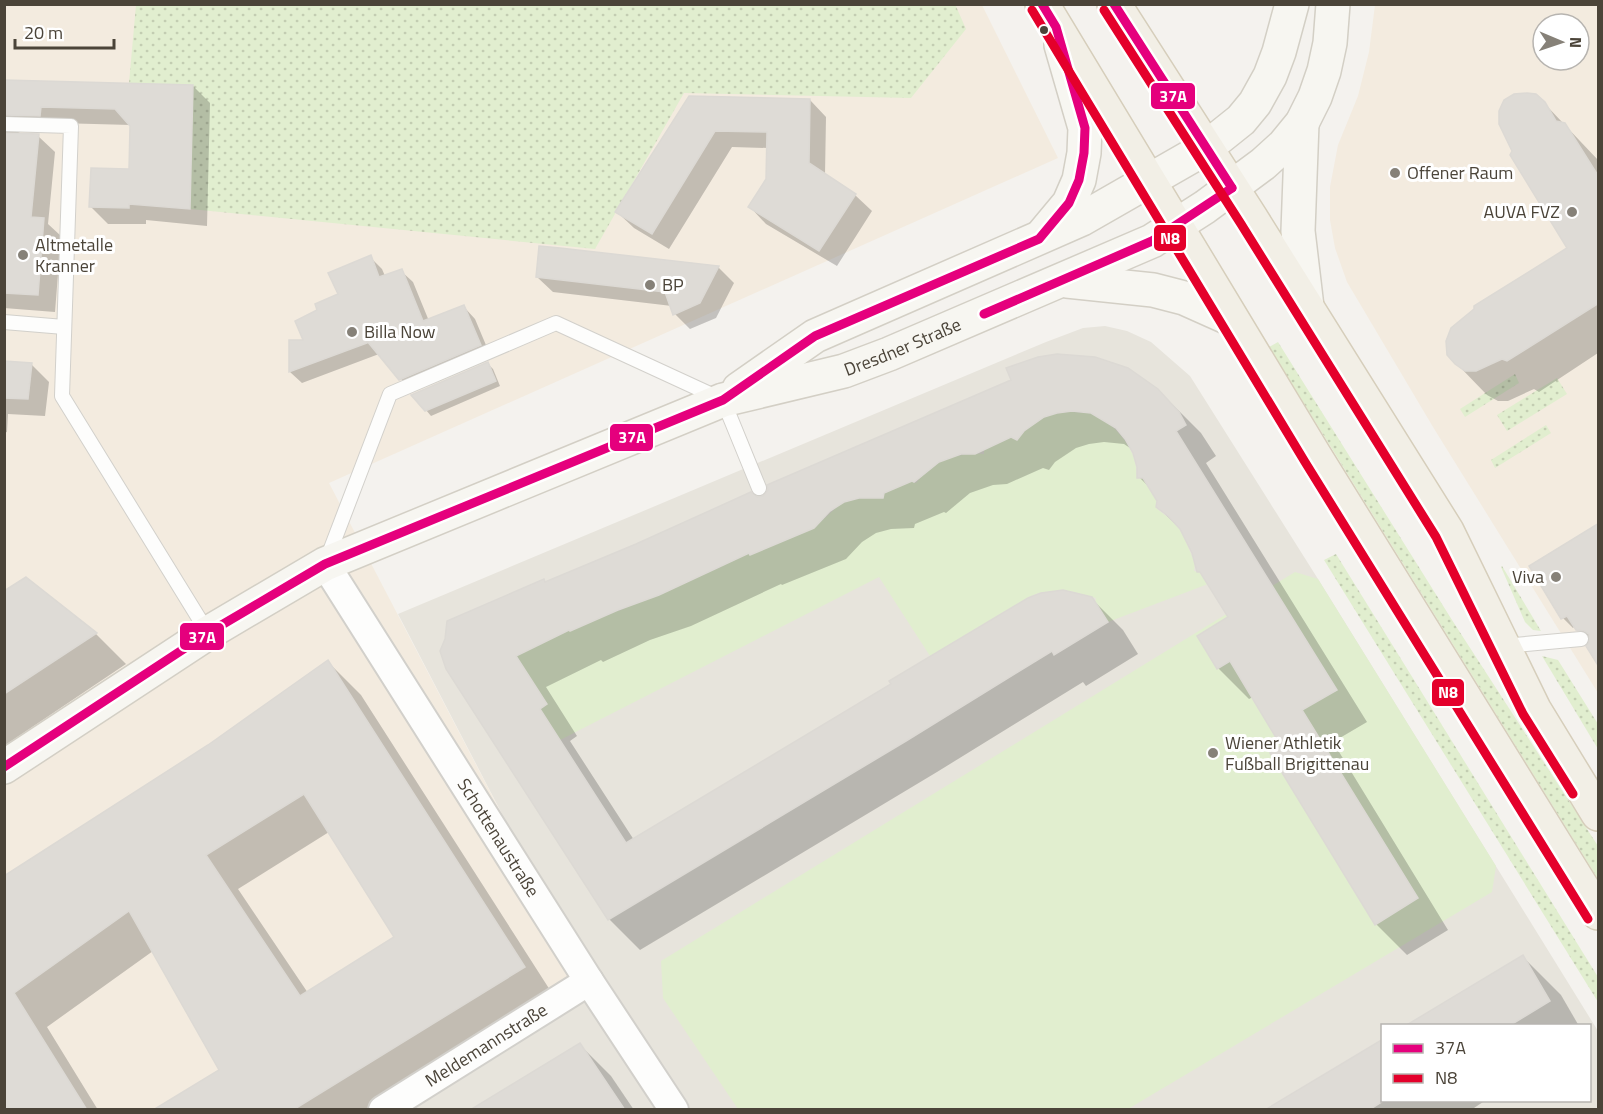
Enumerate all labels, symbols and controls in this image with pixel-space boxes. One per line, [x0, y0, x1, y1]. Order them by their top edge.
scale bar [15, 12, 114, 50]
north arrow [1531, 12, 1591, 72]
text: 20 m [24, 19, 63, 46]
unlabelled marker [1038, 24, 1050, 36]
text: N [1564, 37, 1588, 48]
line badge: 37A [1150, 82, 1196, 110]
text: 37A [1159, 84, 1187, 108]
place label: Offener Raum [1407, 159, 1513, 186]
marker: Offener Raum [1388, 166, 1402, 180]
place label: AUVA FVZ [1484, 198, 1560, 225]
marker: AUVA FVZ [1565, 205, 1579, 219]
line badge: N8 [1153, 224, 1187, 252]
text: N8 [1160, 226, 1180, 250]
place label: Altmetalle Kranner [35, 231, 113, 279]
marker: Altmetalle Kranner [16, 248, 30, 262]
place label: BP [662, 271, 684, 298]
marker: BP [643, 278, 657, 292]
street label: Dresdner Straße [840, 311, 965, 383]
place label: Billa Now [364, 318, 436, 345]
marker: Billa Now [345, 325, 359, 339]
line badge: 37A [609, 423, 654, 452]
text: 37A [618, 425, 646, 449]
place label: Viva [1512, 563, 1544, 590]
marker: Viva [1549, 570, 1563, 584]
line badge: 37A [179, 622, 225, 651]
text: 37A [188, 625, 216, 649]
line badge: N8 [1431, 678, 1465, 707]
text: N8 [1438, 680, 1458, 704]
place label: Wiener Athletik Fußball Brigittenau [1225, 729, 1369, 777]
marker: Wiener Athletik Fußball Brigittenau [1206, 746, 1220, 760]
street label: Schottenaustraße [451, 773, 547, 902]
street label: Meldemannstraße [420, 996, 553, 1093]
legend [1381, 1024, 1591, 1102]
text: 37A [1435, 1034, 1466, 1061]
text: N8 [1435, 1064, 1457, 1091]

